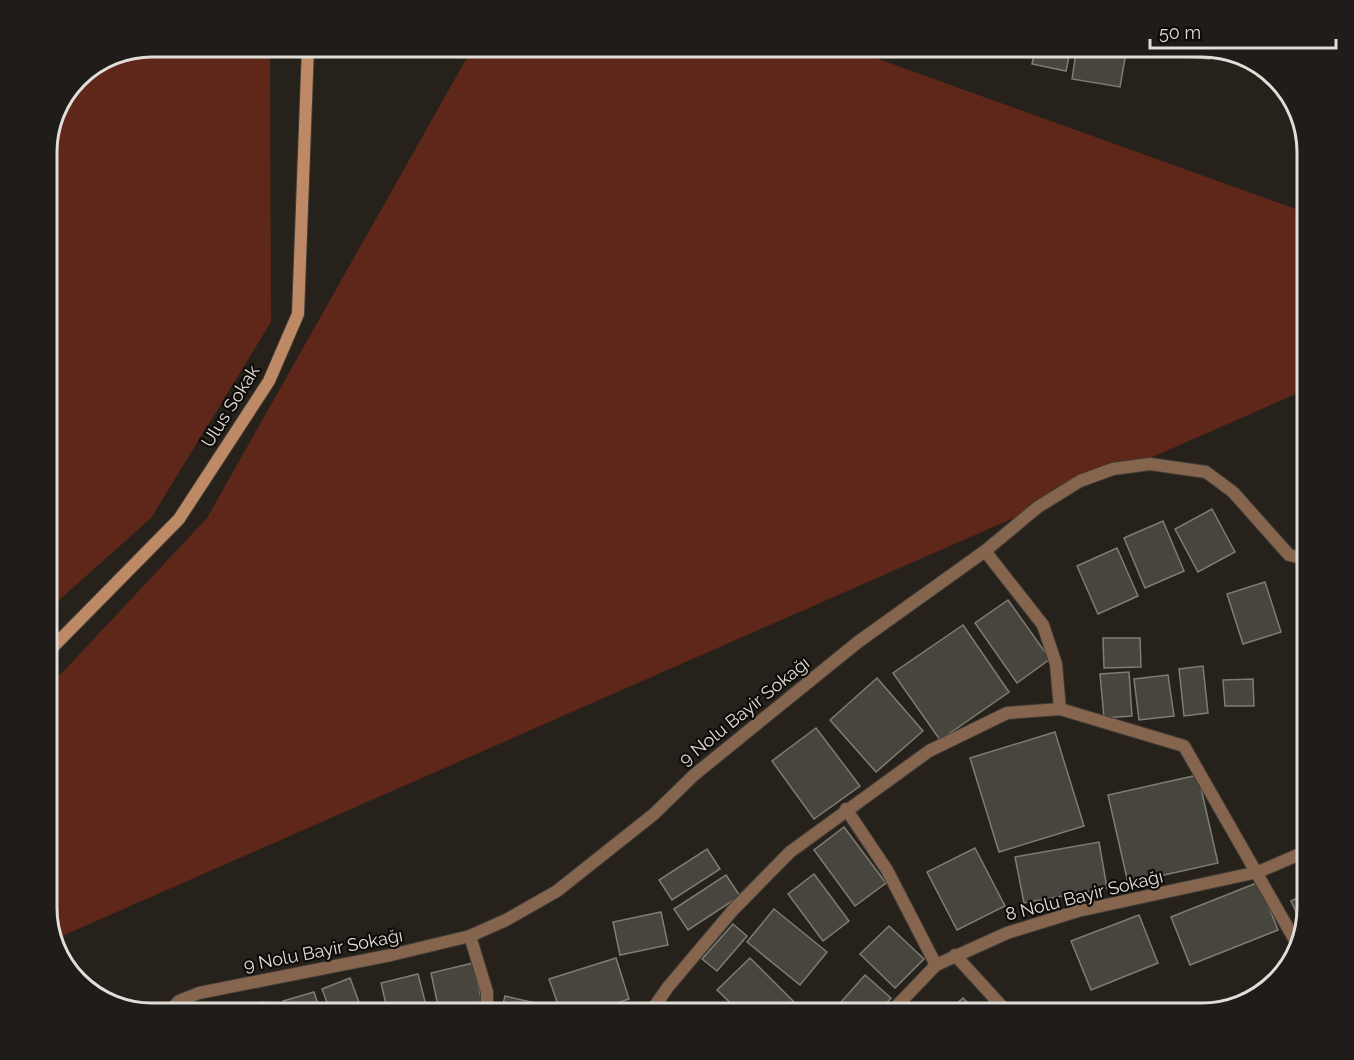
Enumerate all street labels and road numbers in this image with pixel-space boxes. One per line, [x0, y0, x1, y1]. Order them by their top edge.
street label: Ulus Sokak [196, 361, 264, 451]
street label: 9 Nolu Bayir Sokağı [675, 652, 813, 770]
street label: 8 Nolu Bayir Sokağı [1003, 865, 1165, 925]
street label: 9 Nolu Bayir Sokağı [242, 924, 404, 976]

